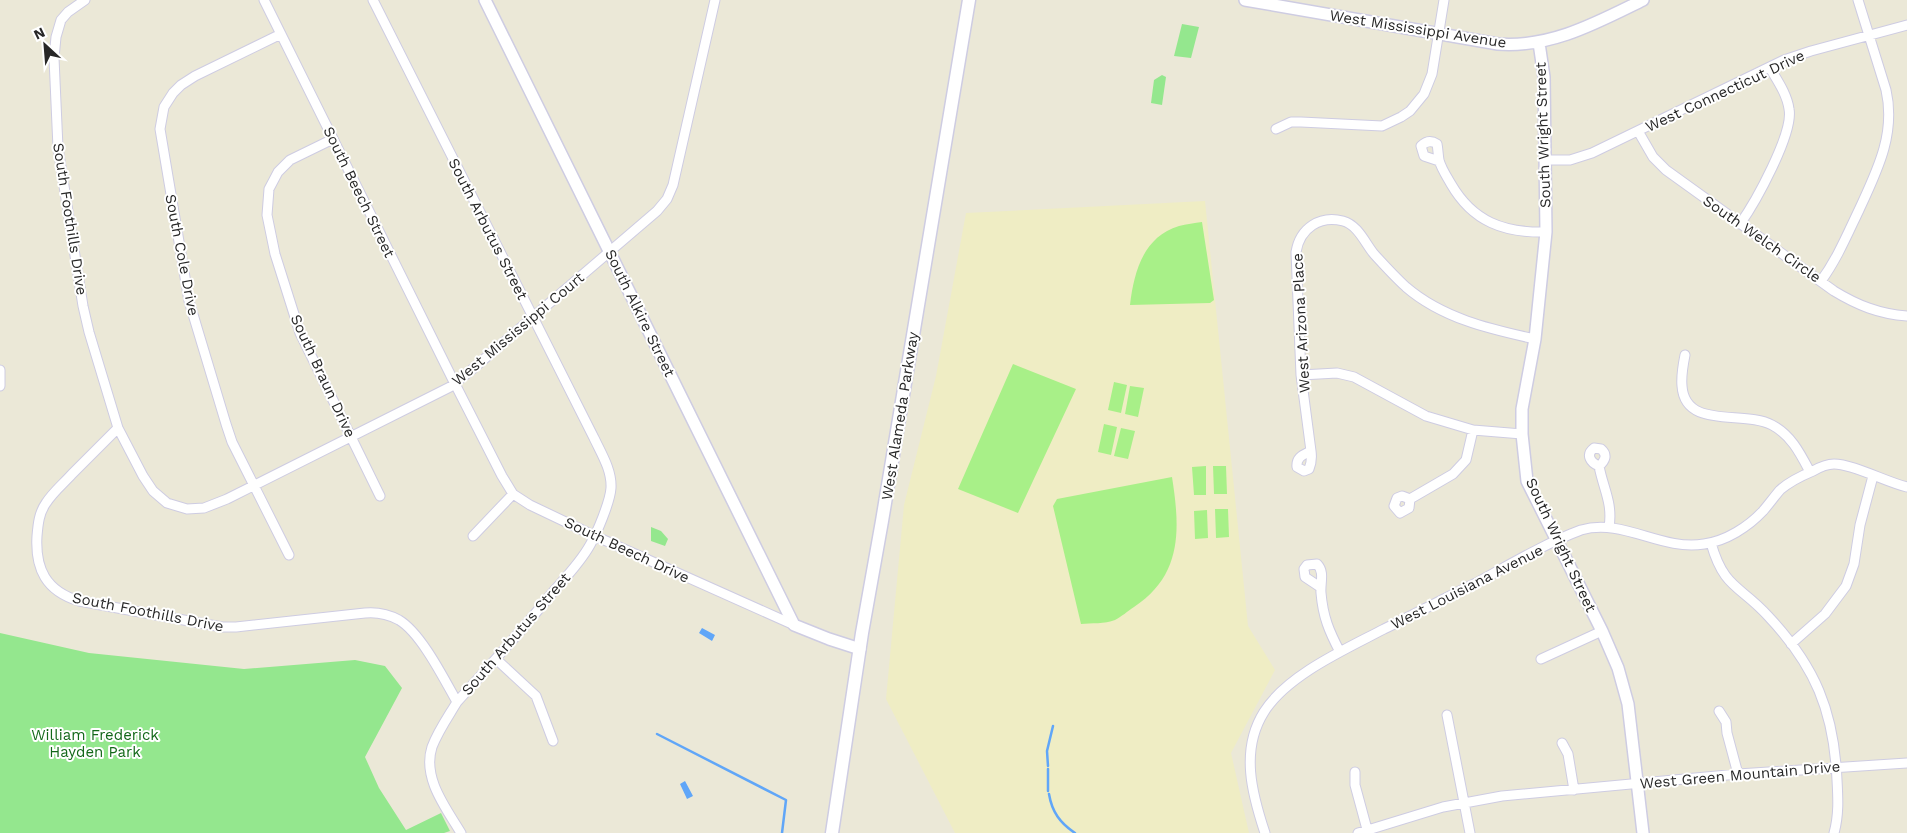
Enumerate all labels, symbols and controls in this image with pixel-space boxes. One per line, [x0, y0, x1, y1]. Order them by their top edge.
street label: West Mississippi Avenue [1328, 6, 1508, 52]
north arrow [20, 20, 70, 70]
text: N [31, 24, 47, 43]
street label: West Connecticut Drive [1643, 46, 1807, 136]
street label: South Wright Street [1531, 61, 1555, 208]
street label: South Beech Street [319, 124, 399, 261]
street label: South Foothills Drive [49, 142, 91, 296]
street label: South Arbutus Street [444, 155, 532, 303]
street label: South Welch Circle [1700, 191, 1824, 287]
street label: South Cole Drive [161, 193, 203, 317]
street label: South Alkire Street [601, 246, 679, 380]
street label: West Arizona Place [1288, 253, 1314, 393]
street label: West Mississippi Court [448, 268, 588, 389]
street label: South Braun Drive [287, 312, 359, 440]
street label: West Alameda Parkway [878, 330, 922, 502]
street label: South Wright Street [1522, 475, 1600, 616]
street label: South Beech Drive [562, 513, 692, 587]
street label: West Louisiana Avenue [1388, 541, 1546, 633]
street label: South Arbutus Street [458, 569, 575, 699]
street label: South Foothills Drive [71, 588, 225, 636]
park label: William Frederick Hayden Park [31, 726, 159, 761]
street label: West Green Mountain Drive [1639, 757, 1841, 793]

